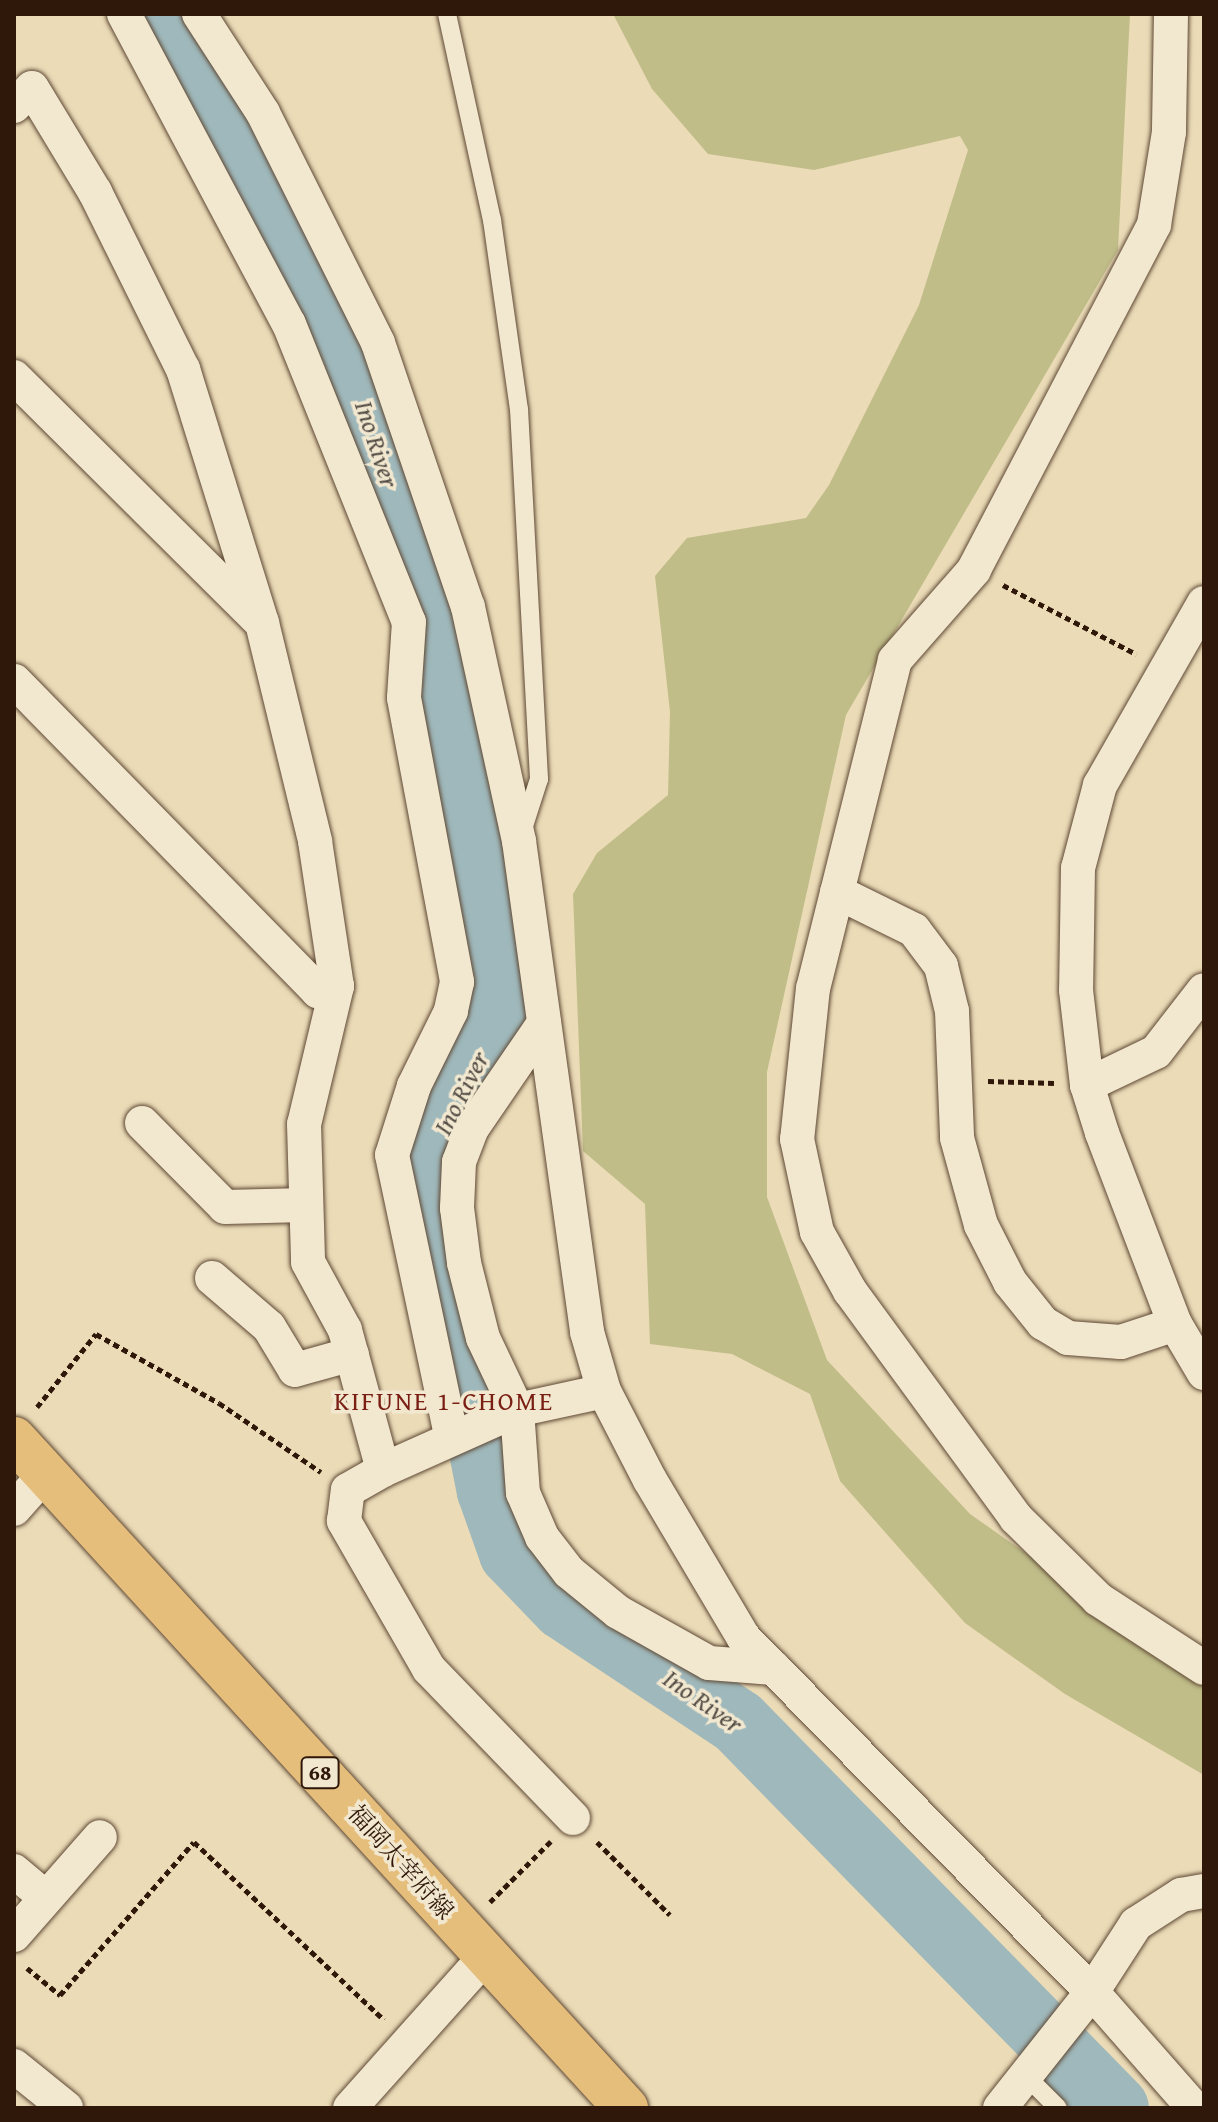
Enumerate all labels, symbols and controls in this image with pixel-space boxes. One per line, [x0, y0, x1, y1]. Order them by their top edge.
water label: Ino River [348, 397, 406, 491]
water label: Ino River [427, 1046, 495, 1140]
district label: KIFUNE 1-CHOME [334, 1385, 554, 1417]
water label: Ino River [657, 1663, 749, 1739]
road number: 68 [300, 1755, 340, 1791]
street label: 福岡太宰府線 [342, 1799, 460, 1925]

